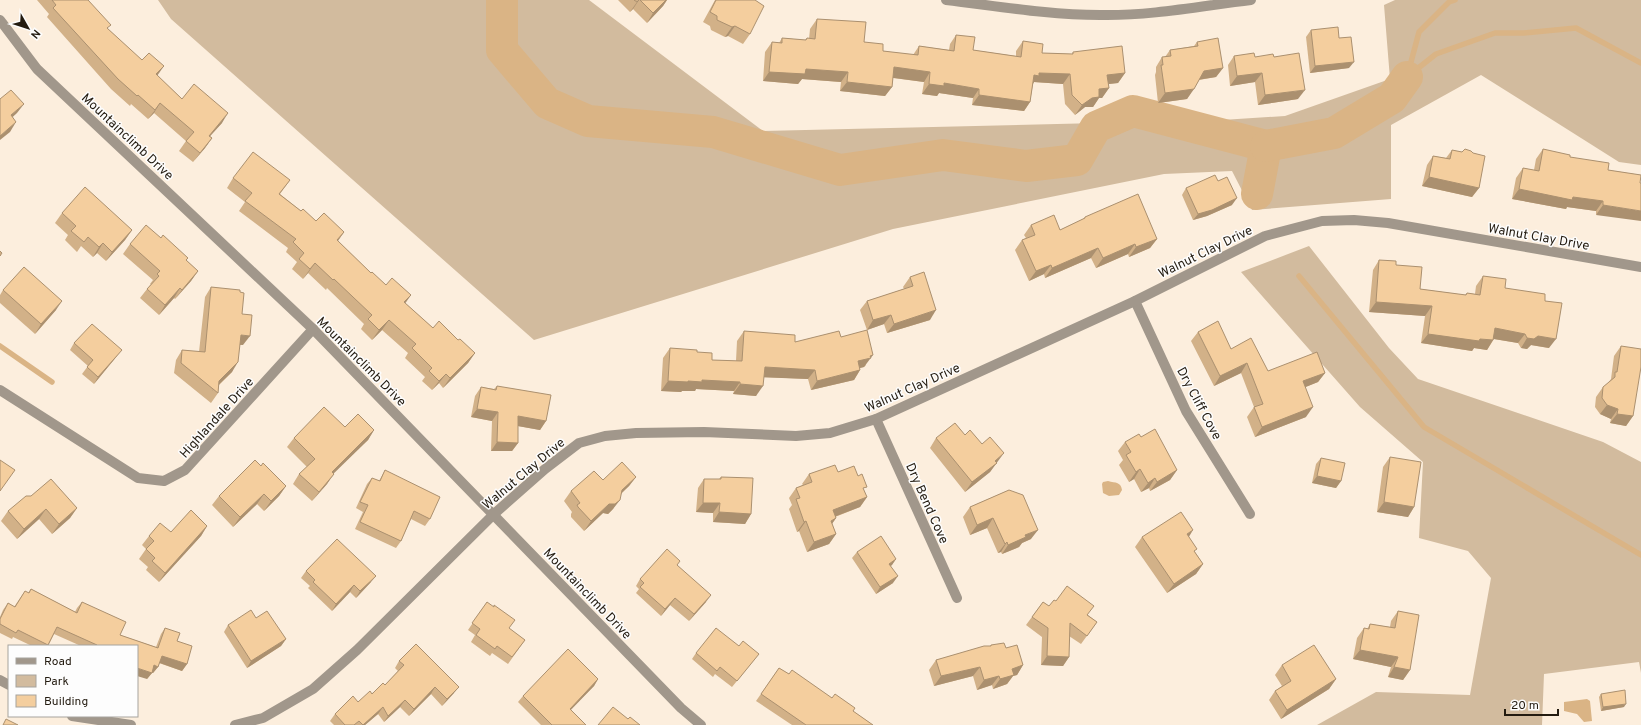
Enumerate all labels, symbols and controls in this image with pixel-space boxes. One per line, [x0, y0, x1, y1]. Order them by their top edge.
north arrow [8, 8, 48, 48]
text: N [27, 26, 43, 41]
street label: Mountainclimb Drive [77, 91, 176, 184]
street label: Walnut Clay Drive [1487, 221, 1591, 255]
street label: Walnut Clay Drive [1156, 223, 1256, 283]
street label: Mountainclimb Drive [312, 314, 409, 411]
street label: Walnut Clay Drive [863, 361, 963, 417]
street label: Dry Cliff Cove [1172, 365, 1224, 443]
street label: Highlandale Drive [177, 375, 258, 462]
street label: Walnut Clay Drive [480, 435, 569, 514]
street label: Dry Bend Cove [901, 461, 951, 547]
street label: Mountainclimb Drive [539, 546, 634, 643]
legend [8, 645, 138, 717]
text: Road [44, 654, 72, 670]
text: Park [44, 674, 69, 690]
scale bar [1505, 691, 1558, 717]
text: Building [44, 694, 88, 710]
text: 20 m [1511, 698, 1539, 714]

